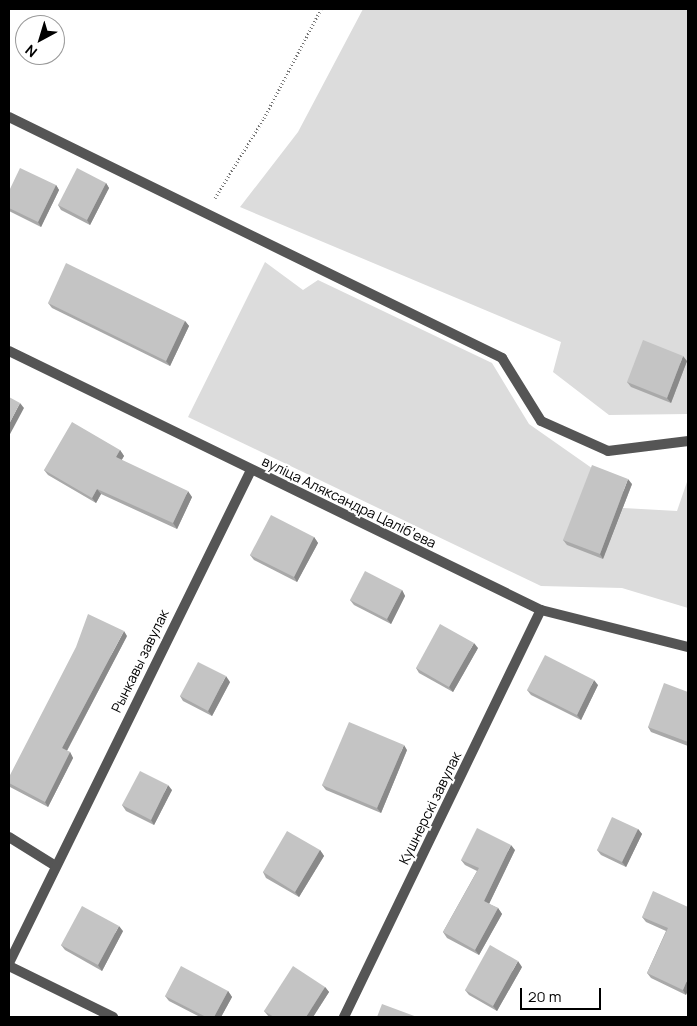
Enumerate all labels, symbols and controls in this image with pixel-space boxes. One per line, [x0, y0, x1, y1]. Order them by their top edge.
north arrow [15, 15, 65, 65]
text: N [21, 41, 41, 62]
street label: вуліца Аляксандра Цалібʼева [259, 452, 439, 552]
street label: Рынкавы завулак [108, 607, 172, 715]
street label: Кушнерскі завулак [395, 749, 465, 867]
scale bar [522, 978, 603, 1010]
text: 20 m [528, 986, 561, 1007]

